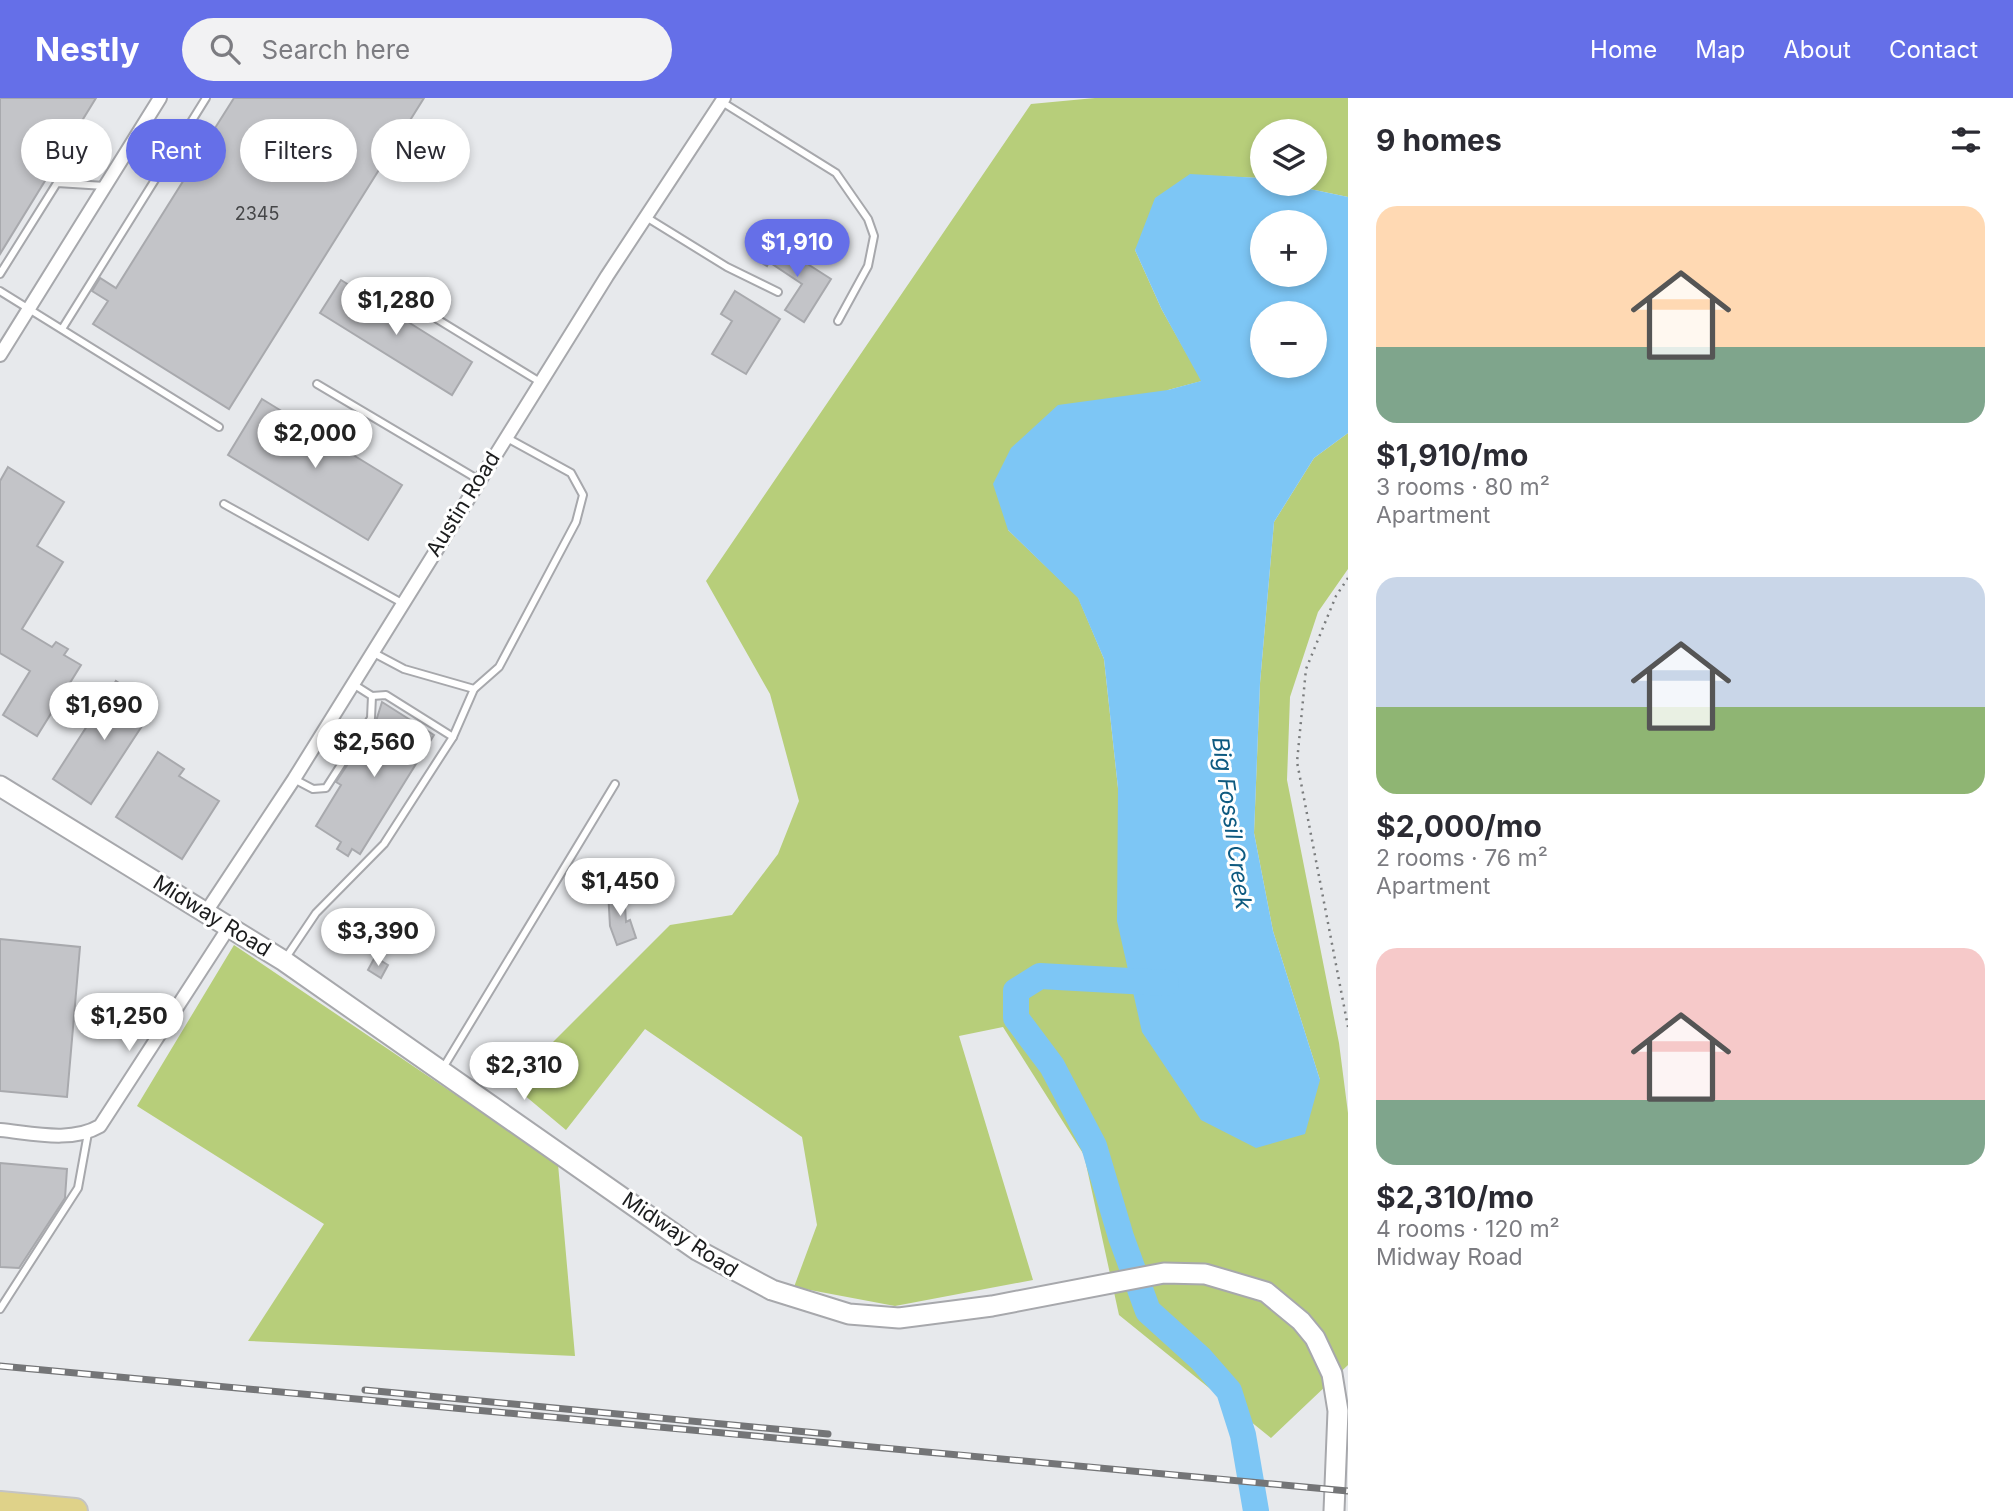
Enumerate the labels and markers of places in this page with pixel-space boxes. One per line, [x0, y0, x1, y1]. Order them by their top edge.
pin: $1,910 [740, 220, 854, 279]
pin: $1,280 [339, 278, 453, 337]
pin: $2,000 [258, 410, 372, 470]
pin: $1,690 [47, 682, 161, 742]
pin: $2,560 [317, 720, 431, 779]
pin: $1,450 [563, 858, 677, 918]
pin: $3,390 [321, 908, 435, 968]
pin: $1,250 [72, 993, 186, 1053]
pin: $2,310 [467, 1042, 581, 1102]

